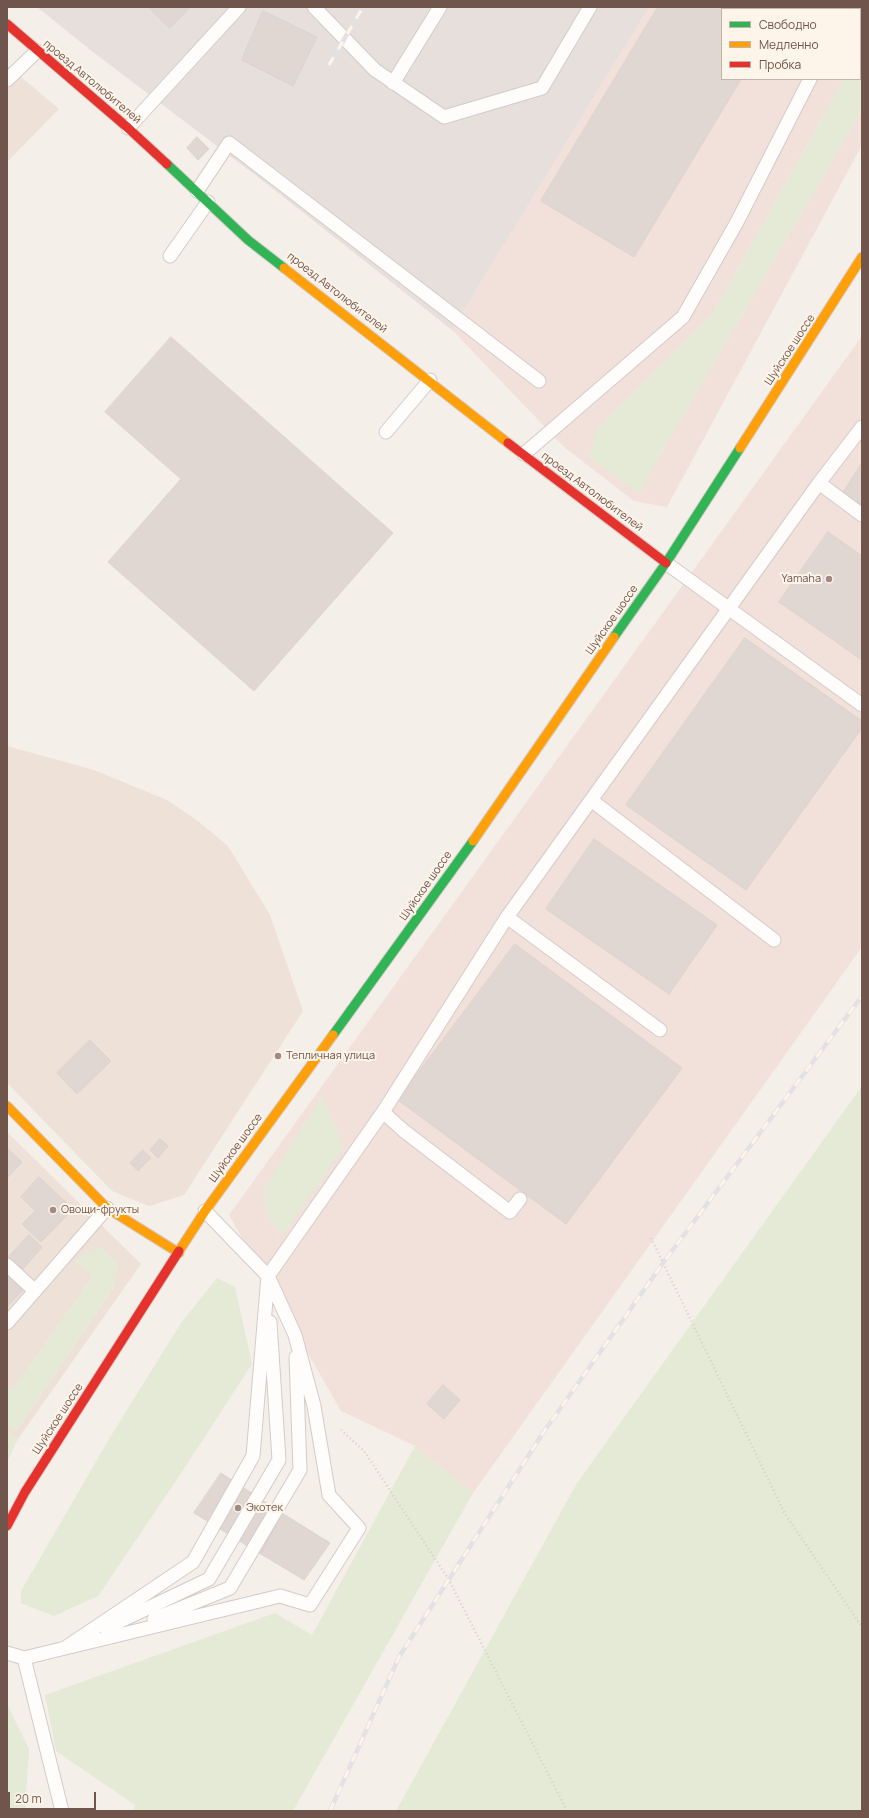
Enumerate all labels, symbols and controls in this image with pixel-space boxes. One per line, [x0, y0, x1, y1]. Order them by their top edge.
legend [721, 8, 861, 80]
text: Свободно [759, 16, 817, 33]
text: Медленно [759, 36, 819, 53]
street label: проезд Автолюбителей [40, 37, 144, 127]
text: Пробка [759, 56, 801, 73]
street label: проезд Автолюбителей [284, 250, 390, 336]
street label: Шуйское шоссе [762, 312, 818, 388]
street label: проезд Автолюбителей [539, 450, 645, 534]
place label: Yamaha [782, 572, 821, 586]
marker: Yamaha [824, 574, 834, 584]
street label: Шуйское шоссе [583, 583, 641, 657]
street label: Шуйское шоссе [397, 849, 455, 923]
place label: Тепличная улица [286, 1049, 375, 1063]
marker: Тепличная улица [273, 1051, 283, 1061]
street label: Шуйское шоссе [207, 1111, 265, 1185]
place label: Овощи-фрукты [61, 1203, 139, 1217]
marker: Овощи-фрукты [48, 1205, 58, 1215]
street label: Шуйское шоссе [30, 1381, 86, 1457]
place label: Экотек [246, 1501, 283, 1515]
marker: Экотек [233, 1503, 243, 1513]
scale bar [10, 1784, 98, 1810]
text: 20 m [15, 1790, 42, 1807]

